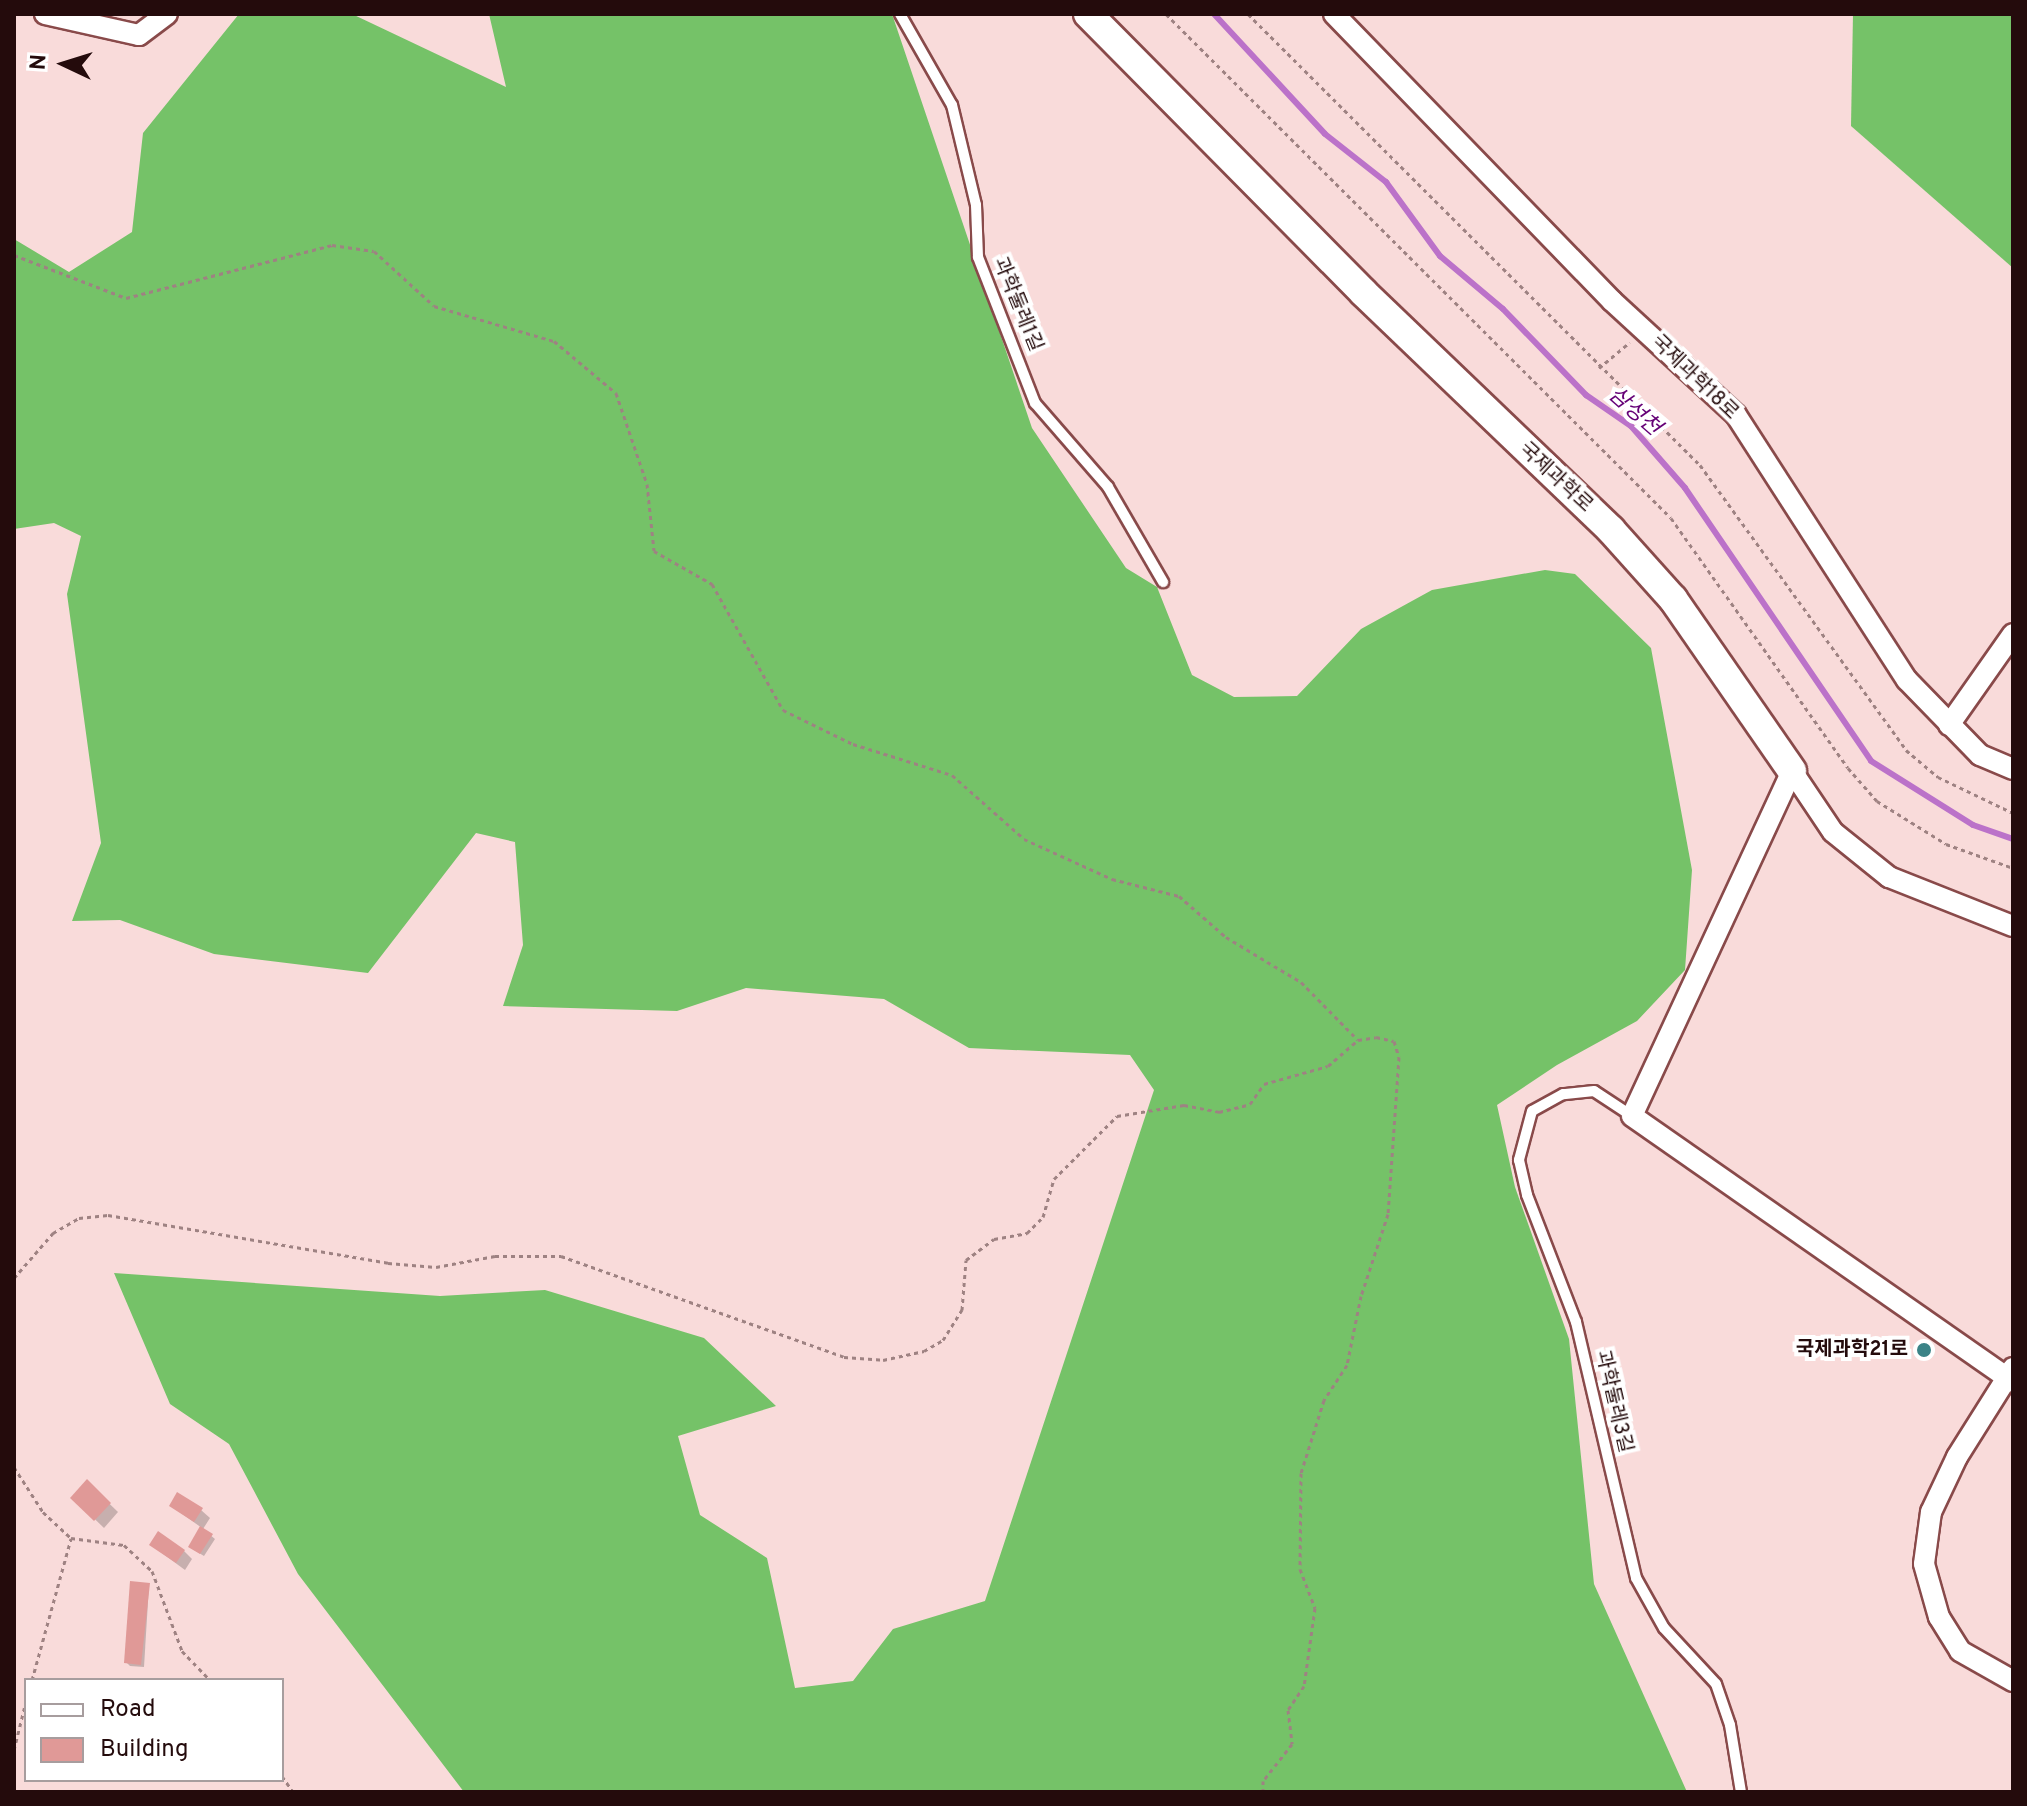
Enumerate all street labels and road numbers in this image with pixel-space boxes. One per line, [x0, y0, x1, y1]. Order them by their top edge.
street label: 과학둘레1길 [987, 254, 1047, 356]
street label: 국제과학18로 [1645, 331, 1743, 425]
street label: 국제과학로 [1513, 438, 1597, 518]
street label: 과학둘레3길 [1590, 1349, 1636, 1455]

